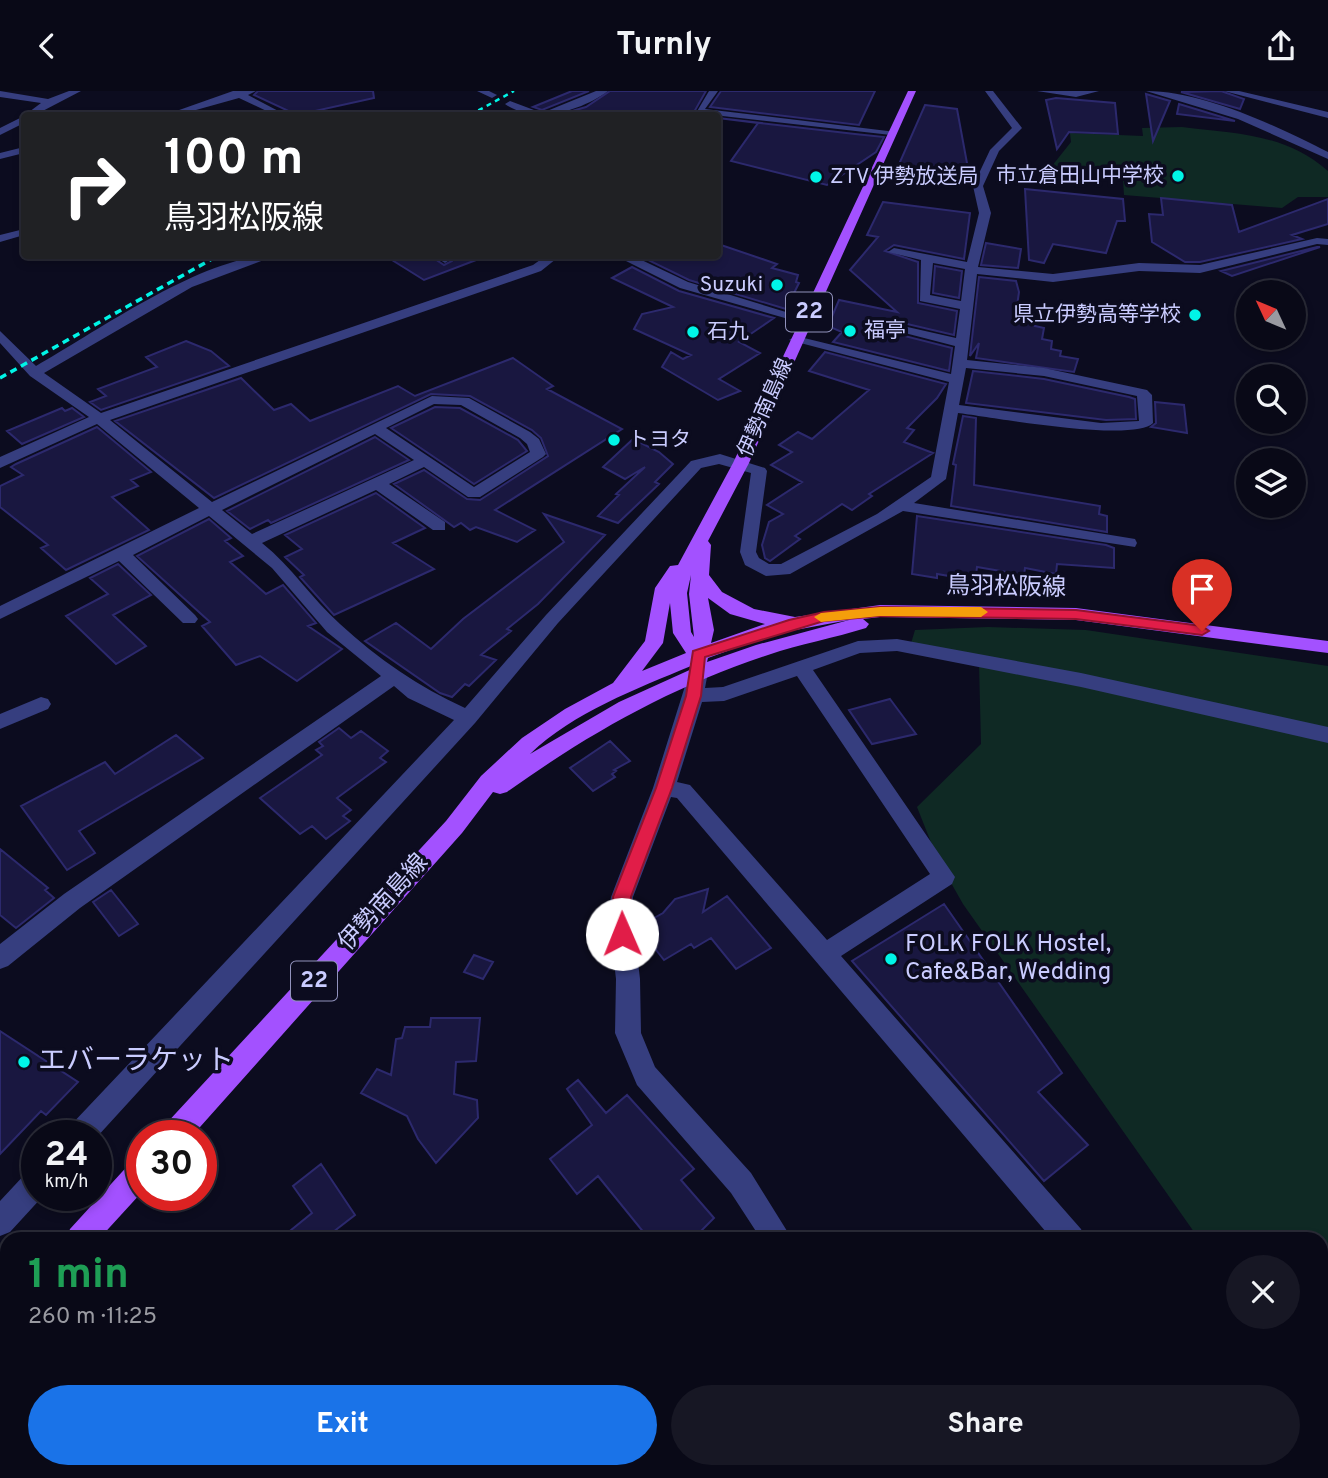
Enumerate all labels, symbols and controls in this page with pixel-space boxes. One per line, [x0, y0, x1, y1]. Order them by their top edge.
text: Turnly [616, 26, 712, 66]
icon: back [28, 27, 66, 65]
icon: share [1262, 27, 1300, 65]
text: 100 m [164, 130, 303, 192]
icon: right [49, 140, 140, 231]
place label: 市立倉田山中学校 [996, 163, 1164, 190]
place label: ZTV 伊勢放送局 [830, 164, 978, 191]
marker: 市立倉田山中学校 [1170, 168, 1186, 184]
marker: ZTV 伊勢放送局 [808, 169, 824, 185]
text: 鳥羽松阪線 [164, 200, 324, 240]
place label: Suzuki [700, 272, 763, 299]
marker: Suzuki [769, 277, 785, 293]
north arrow [1236, 280, 1306, 350]
map controls [1236, 280, 1306, 518]
road number: 22 [786, 293, 832, 332]
place label: 県立伊勢高等学校 [1013, 302, 1181, 329]
marker: 県立伊勢高等学校 [1187, 307, 1203, 323]
place label: 福亭 [864, 318, 906, 345]
place label: 石九 [707, 319, 749, 346]
marker: 福亭 [842, 323, 858, 339]
marker: 石九 [685, 324, 701, 340]
street label: 伊勢南島線 [732, 355, 800, 461]
button: search [1236, 364, 1306, 434]
place label: トヨタ [628, 427, 691, 454]
marker: トヨタ [606, 432, 622, 448]
button: layers [1236, 448, 1306, 518]
pin [1172, 559, 1232, 631]
icon: arrive [1183, 570, 1221, 608]
street label: 鳥羽松阪線 [946, 572, 1066, 604]
street label: 伊勢南島線 [333, 848, 435, 958]
position arrow [585, 897, 659, 971]
place label: FOLK FOLK Hostel, Cafe&Bar, Wedding [905, 930, 1111, 988]
marker: FOLK FOLK Hostel, Cafe&Bar, Wedding [883, 951, 899, 967]
road number: 22 [291, 961, 337, 1000]
place label: エバーラケット [38, 1044, 234, 1080]
marker: エバーラケット [16, 1054, 32, 1070]
speed limit sign: 30 [126, 1120, 217, 1211]
text: 24 [45, 1134, 88, 1178]
text: km/h [45, 1171, 88, 1194]
text: 1 min [28, 1250, 129, 1303]
button: close [1226, 1255, 1300, 1329]
text: 260 m · 11:25 [28, 1303, 157, 1332]
button: Exit [28, 1385, 657, 1465]
button: Share [671, 1385, 1300, 1465]

